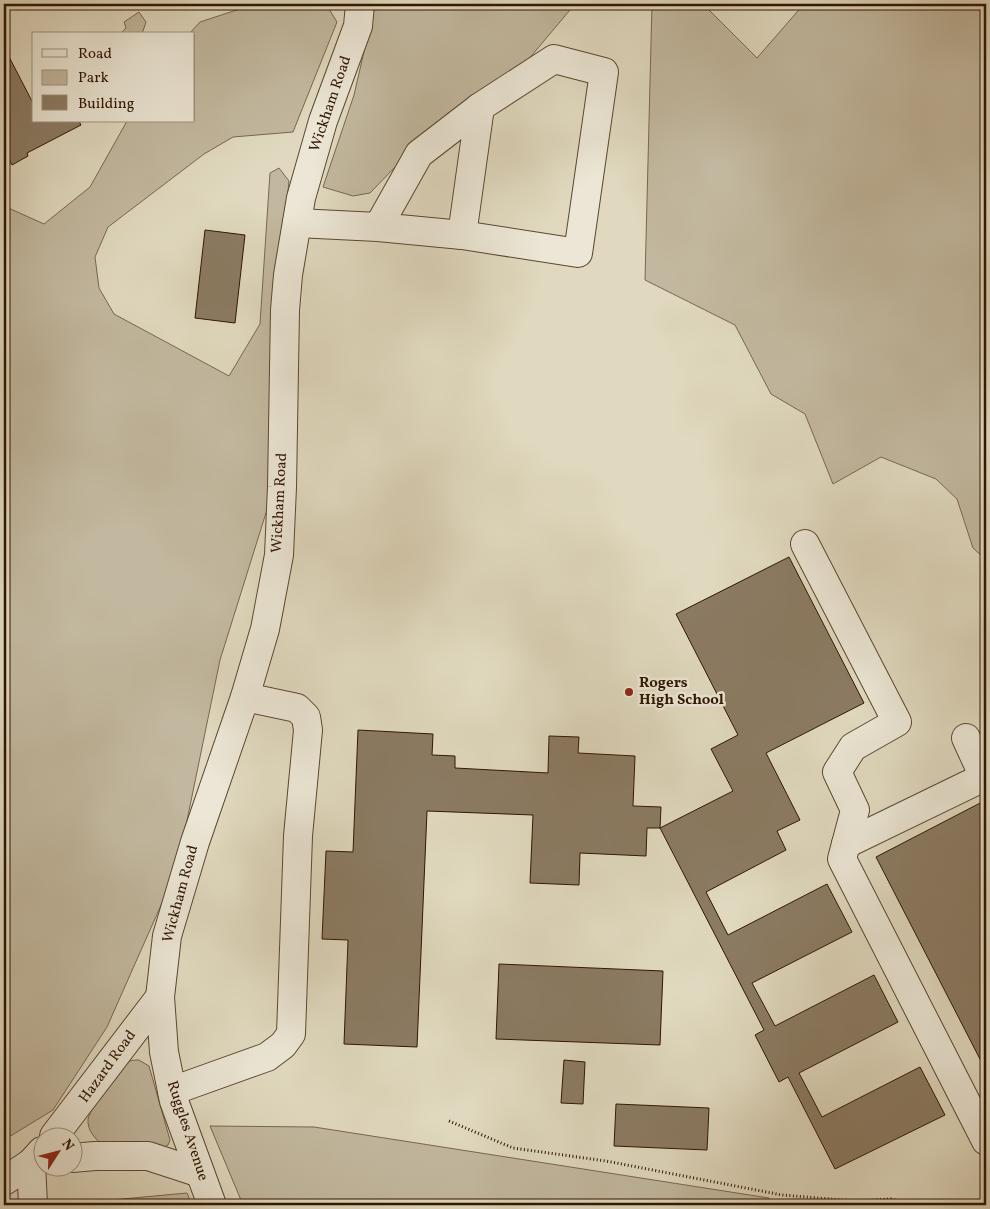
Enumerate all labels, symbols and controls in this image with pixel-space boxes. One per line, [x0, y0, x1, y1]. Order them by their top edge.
legend [32, 32, 195, 122]
text: Road [78, 44, 112, 65]
street label: Wickham Road [305, 53, 357, 155]
text: Park [78, 68, 109, 89]
text: Building [78, 94, 135, 115]
street label: Wickham Road [267, 452, 293, 554]
place label: Rogers High School [639, 673, 724, 711]
marker: Rogers High School [623, 686, 635, 698]
street label: Wickham Road [158, 843, 204, 945]
street label: Hazard Road [74, 1026, 142, 1108]
street label: Ruggles Avenue [161, 1078, 213, 1184]
north arrow [32, 1126, 82, 1176]
text: N [57, 1136, 78, 1155]

